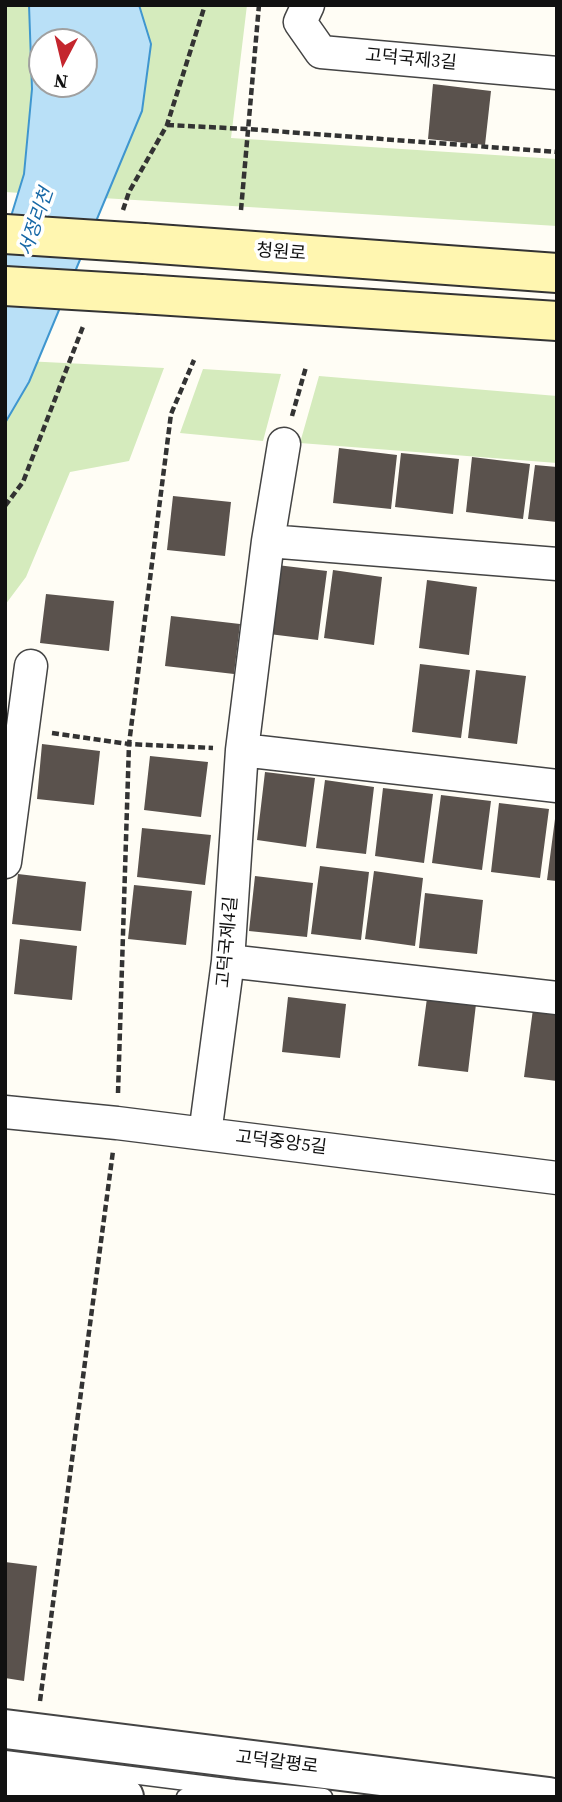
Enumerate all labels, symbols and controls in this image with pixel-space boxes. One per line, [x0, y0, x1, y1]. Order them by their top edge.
north arrow [28, 28, 98, 98]
street label: 고덕국제3길 [364, 45, 458, 75]
text: N [52, 68, 69, 96]
water label: 서정리천 [15, 185, 59, 259]
street label: 청원로 [255, 240, 307, 266]
street label: 고덕국제4길 [213, 895, 243, 989]
street label: 고덕중앙5길 [234, 1127, 328, 1159]
street label: 고덕갈평로 [235, 1747, 319, 1779]

